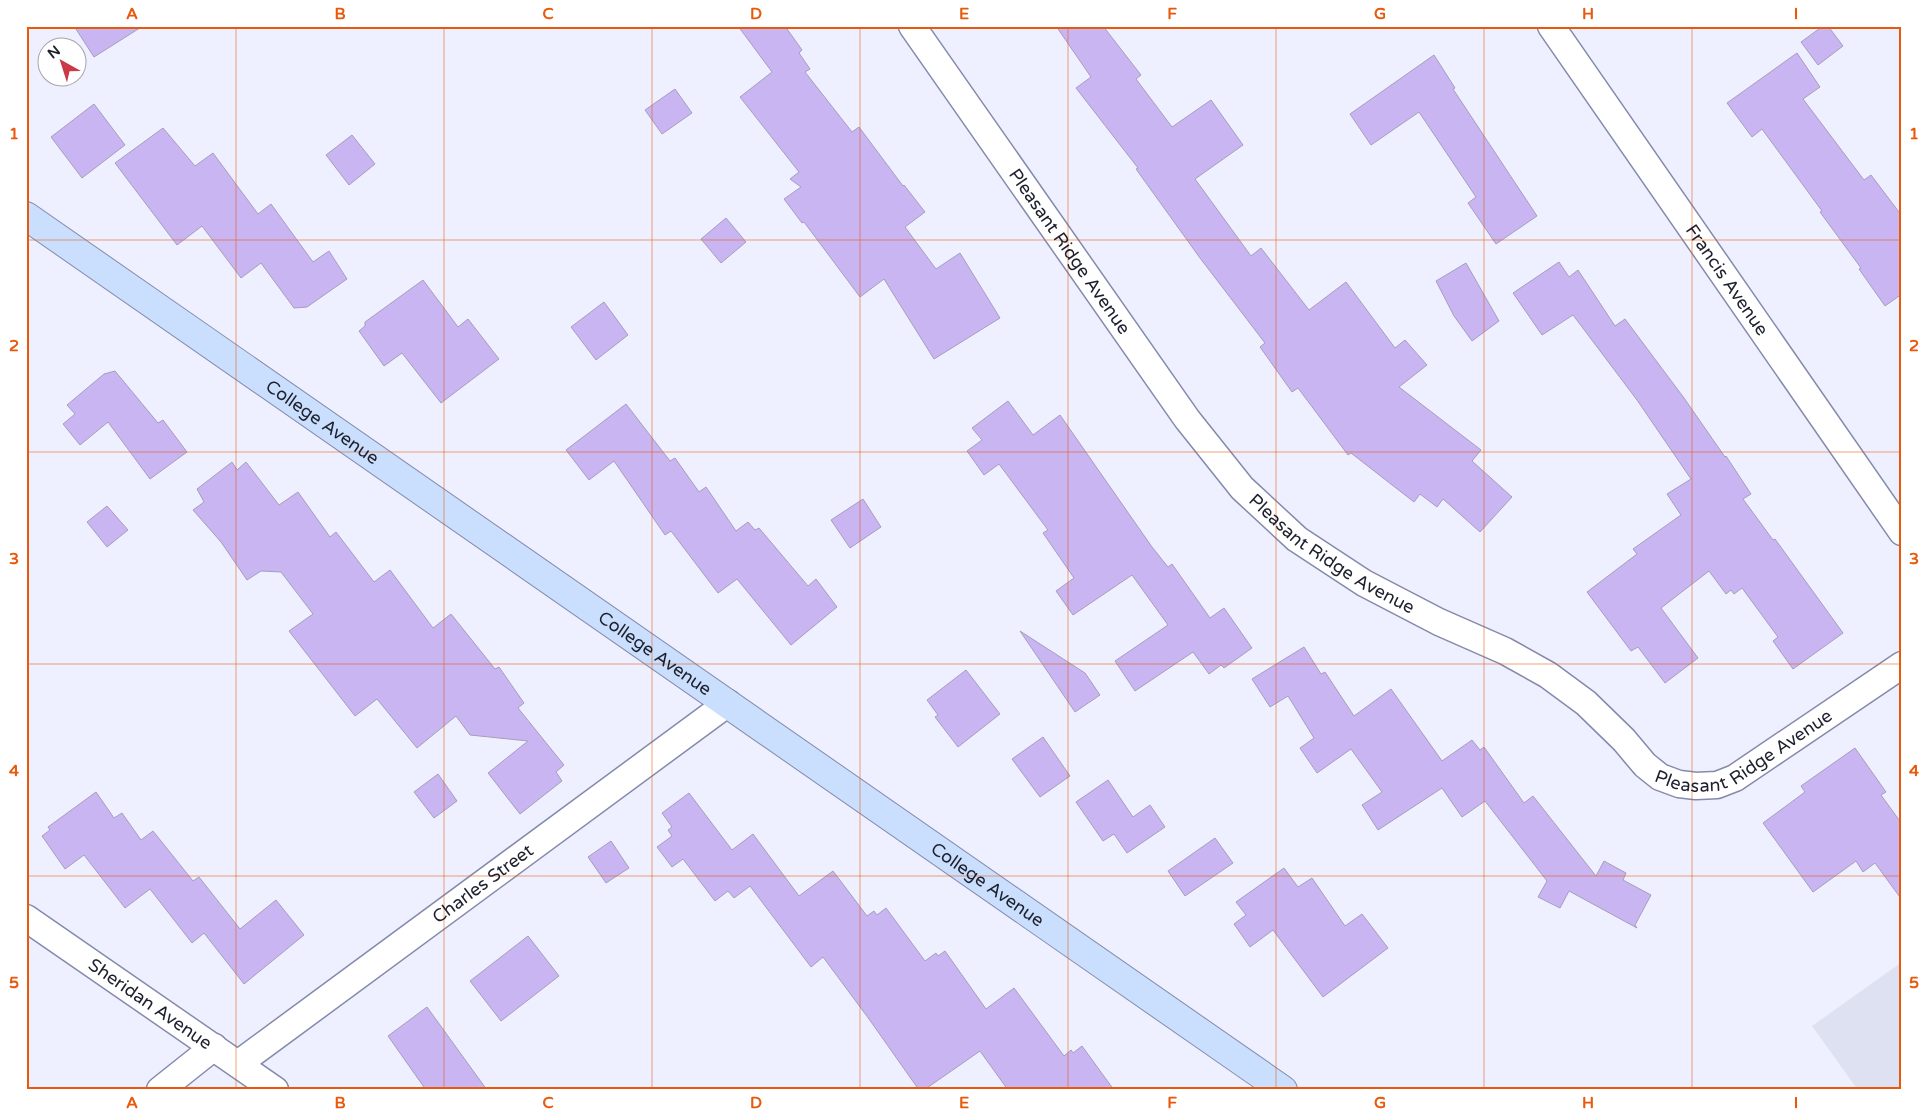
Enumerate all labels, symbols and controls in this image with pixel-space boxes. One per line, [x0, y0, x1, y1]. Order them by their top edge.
text: A [126, 4, 138, 24]
text: B [334, 4, 346, 24]
text: C [542, 4, 554, 24]
text: D [750, 4, 762, 24]
text: E [959, 4, 969, 24]
text: F [1167, 4, 1177, 24]
text: G [1374, 4, 1386, 24]
text: H [1582, 4, 1594, 24]
text: I [1794, 4, 1798, 24]
north arrow [38, 38, 88, 88]
text: N [44, 42, 64, 62]
text: 1 [9, 124, 19, 144]
text: 1 [1909, 124, 1919, 144]
street label: Pleasant Ridge Avenue [1004, 164, 1135, 338]
street label: Francis Avenue [1681, 220, 1773, 340]
text: 2 [9, 336, 19, 356]
text: 2 [1909, 336, 1919, 356]
street label: College Avenue [261, 375, 383, 469]
street label: Pleasant Ridge Avenue [1244, 489, 1418, 618]
text: 3 [9, 549, 19, 569]
text: 3 [1909, 549, 1919, 569]
street label: College Avenue [594, 606, 716, 700]
street label: Pleasant Ridge Avenue [1652, 704, 1836, 797]
text: 4 [9, 761, 19, 781]
text: 4 [1909, 761, 1919, 781]
street label: College Avenue [927, 837, 1048, 932]
street label: Charles Street [428, 839, 538, 928]
street label: Sheridan Avenue [84, 954, 216, 1054]
text: 5 [9, 973, 19, 993]
text: 5 [1909, 973, 1919, 993]
text: A [126, 1093, 138, 1113]
text: B [334, 1093, 346, 1113]
text: C [542, 1093, 554, 1113]
text: D [750, 1093, 762, 1113]
text: E [959, 1093, 969, 1113]
text: F [1167, 1093, 1177, 1113]
text: G [1374, 1093, 1386, 1113]
text: H [1582, 1093, 1594, 1113]
text: I [1794, 1093, 1798, 1113]

